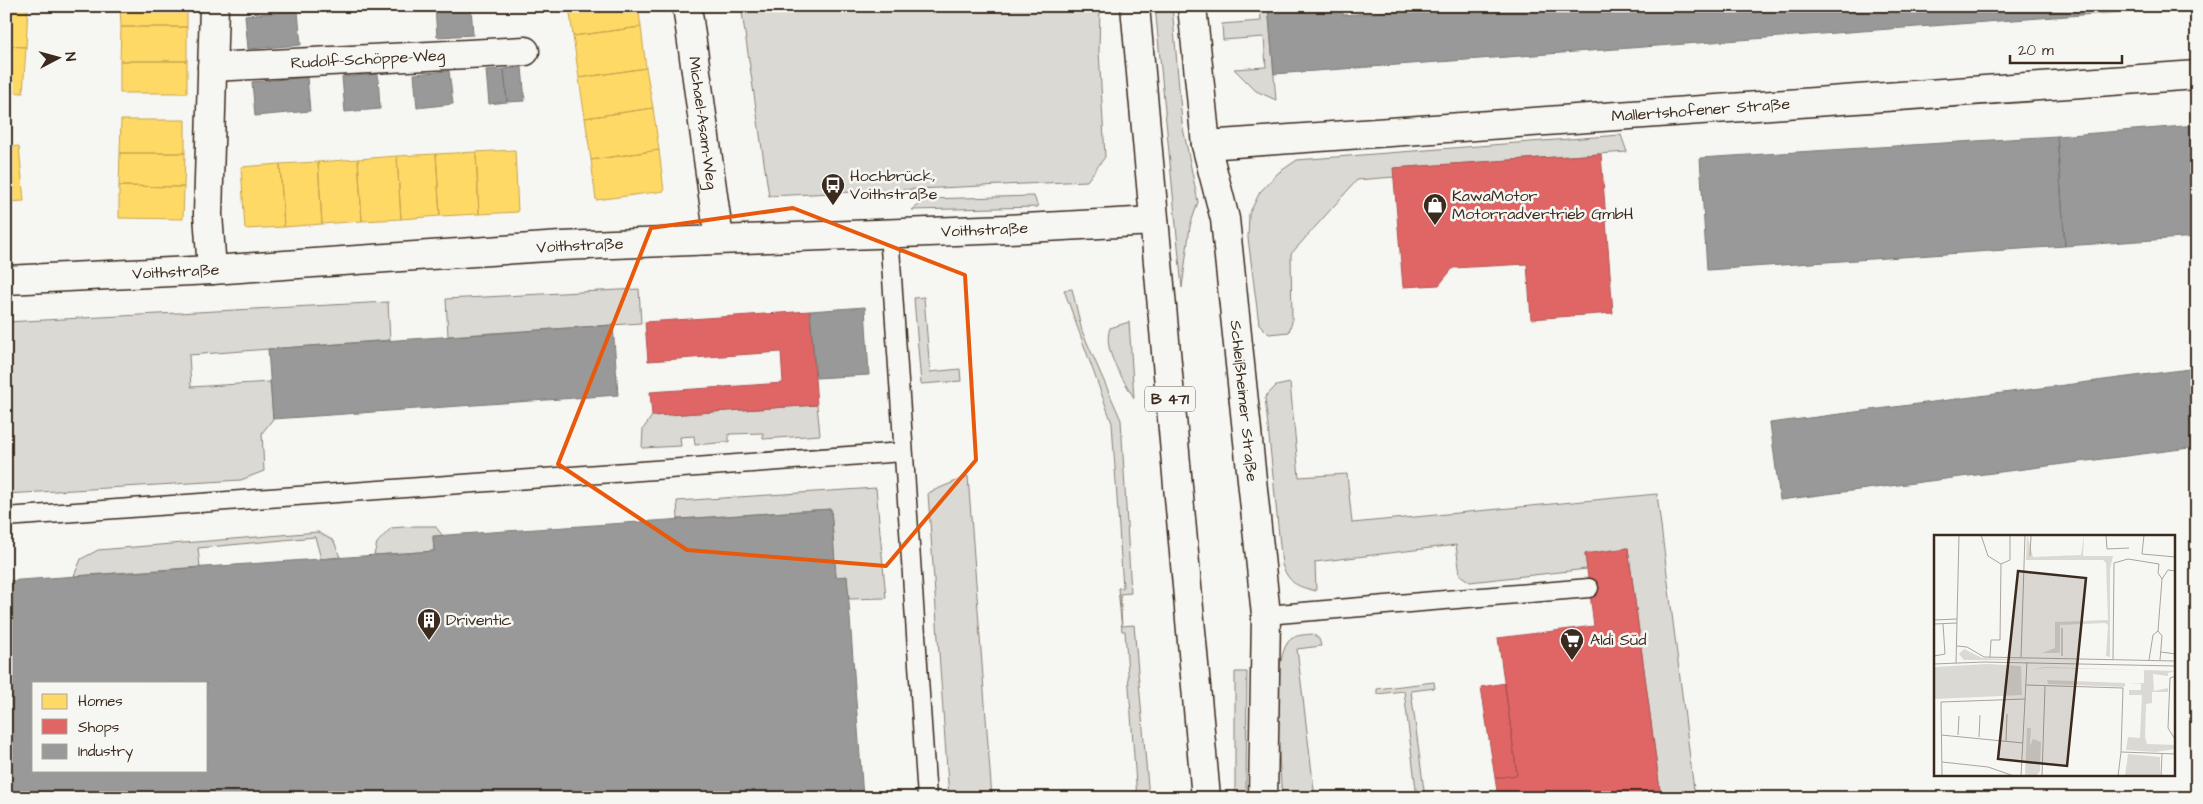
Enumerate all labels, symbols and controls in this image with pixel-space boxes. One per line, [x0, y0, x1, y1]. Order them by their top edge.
north arrow [32, 32, 82, 82]
scale bar [2010, 32, 2123, 64]
text: 20 m [2018, 40, 2054, 61]
street label: Rudolf-Schöppe-Weg [290, 44, 446, 74]
text: N [60, 51, 80, 62]
street label: Michael-Asam-Weg [683, 55, 723, 191]
street label: Mallertshofener Straße [1611, 93, 1791, 127]
place label: Hochbrück, Voithstraße [850, 165, 938, 205]
bus stop icon: Hochbrück, Voithstraße [820, 172, 846, 206]
place label: KawaMotor Motorradvertrieb GmbH [1452, 185, 1634, 225]
shop icon: KawaMotor Motorradvertrieb GmbH [1422, 192, 1448, 226]
street label: Voithstraße [941, 217, 1029, 243]
street label: Voithstraße [536, 233, 624, 259]
street label: Voithstraße [132, 258, 221, 285]
street label: Schleißheimer Straße [1225, 319, 1263, 483]
road number: B 471 [1145, 386, 1195, 412]
inset map [1934, 535, 2176, 776]
building icon: Driventic [416, 607, 442, 641]
place label: Driventic [446, 609, 512, 631]
supermarket icon: Aldi Süd [1559, 627, 1585, 661]
place label: Aldi Süd [1590, 629, 1646, 651]
legend [32, 682, 208, 772]
text: Homes [78, 691, 123, 712]
text: Shops [78, 717, 120, 738]
text: Industry [78, 741, 133, 763]

